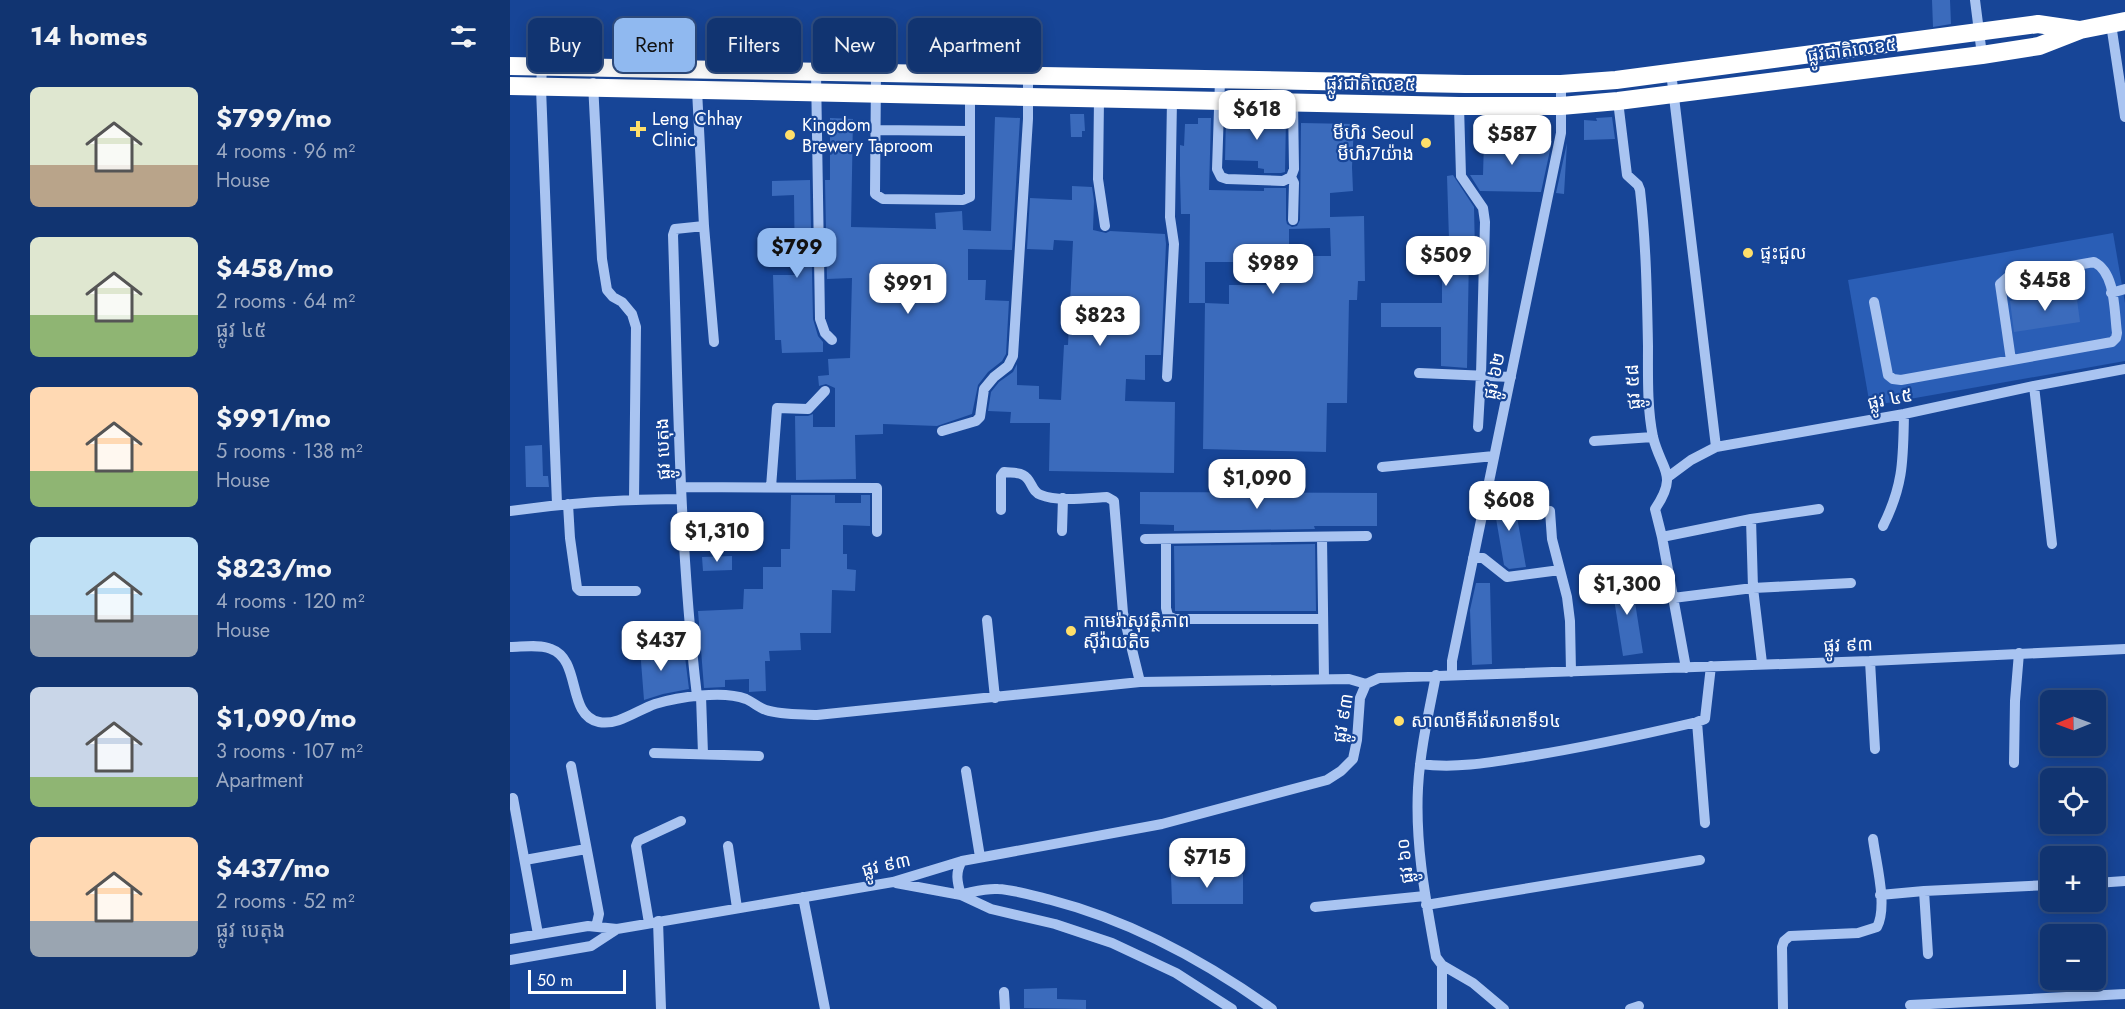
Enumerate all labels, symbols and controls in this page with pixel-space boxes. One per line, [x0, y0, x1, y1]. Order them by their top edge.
text: 14 homes [30, 17, 147, 55]
chip: Buy [528, 18, 602, 72]
chip: Rent [614, 18, 695, 72]
chip: Filters [707, 18, 801, 72]
chip: New [813, 18, 896, 72]
chip: Apartment [908, 18, 1041, 72]
icon: filters [447, 20, 480, 53]
street label: ផ្លូវជាតិលេខ៥ [1806, 32, 1899, 72]
street label: ផ្លូវជាតិលេខ៥ [1326, 70, 1416, 101]
pin: $618 [1221, 90, 1293, 141]
text: $618 [1233, 95, 1281, 124]
text: $799/mo [216, 99, 331, 137]
place label: Leng Chhay Clinic [652, 106, 742, 153]
icon: home [78, 111, 150, 183]
place label: Kingdom Brewery Taproom [802, 112, 933, 159]
pin: $587 [1476, 115, 1548, 166]
marker: Leng Chhay Clinic [629, 120, 647, 138]
place label: មីហិរ Seoul មីហិរ7យ៉ាង [1333, 120, 1414, 167]
text: $587 [1487, 120, 1537, 149]
marker: Kingdom Brewery Taproom [783, 128, 797, 142]
marker: មីហិរ Seoul មីហិរ7យ៉ាង [1419, 136, 1433, 150]
text: 4 rooms · 96 m² [216, 137, 355, 166]
text: House [216, 166, 270, 195]
pin: $799 [761, 228, 833, 279]
text: $799 [771, 233, 823, 262]
pin: $509 [1410, 236, 1482, 287]
place label: ផ្ទះជួល [1760, 240, 1807, 266]
text: $509 [1420, 241, 1472, 270]
pin: $989 [1237, 244, 1309, 295]
marker: ផ្ទះជួល [1741, 246, 1755, 260]
text: $458/mo [216, 249, 334, 287]
text: $989 [1247, 249, 1299, 278]
icon: home [78, 261, 150, 333]
pin: $458 [2009, 261, 2081, 312]
pin: $991 [872, 264, 944, 315]
text: $458 [2019, 266, 2071, 295]
text: $991 [883, 269, 933, 298]
text: 2 rooms · 64 m² [216, 287, 355, 316]
pin: $823 [1064, 296, 1136, 347]
text: $823 [1075, 301, 1125, 330]
text: ផ្លូវ ៤៥ [216, 316, 267, 345]
street label: ផ្លូវ ៦២ [1476, 350, 1515, 403]
street label: ផ្លូវ ៥៨ [1619, 363, 1650, 410]
street label: ផ្លូវ ៤៥ [1865, 382, 1915, 419]
text: $991/mo [216, 399, 331, 437]
icon: home [78, 411, 150, 483]
street label: ផ្លូវ បេតុង [649, 417, 680, 481]
text: 5 rooms · 138 m² [216, 437, 363, 466]
pin: $1,090 [1208, 459, 1306, 510]
text: $1,090 [1223, 464, 1291, 493]
text: House [216, 466, 270, 495]
pin: $608 [1473, 481, 1545, 532]
text: $608 [1483, 486, 1535, 515]
pin: $1,310 [668, 512, 766, 563]
text: $1,310 [685, 517, 749, 546]
text: $823/mo [216, 549, 332, 587]
icon: home [78, 561, 150, 633]
pin: $1,300 [1578, 565, 1676, 616]
text: $1,300 [1593, 570, 1661, 599]
text: 4 rooms · 120 m² [216, 587, 365, 616]
place label: កាមេរ៉ាសុវត្ថិភាព ស៊ីវ៉ាយតិច [1083, 608, 1189, 655]
text: House [216, 616, 270, 645]
pin: $437 [625, 621, 697, 672]
marker: កាមេរ៉ាសុវត្ថិភាព ស៊ីវ៉ាយតិច [1064, 624, 1078, 638]
text: $437 [636, 626, 686, 655]
street label: ផ្លូវ ៩៣ [1823, 631, 1873, 662]
north arrow [2040, 690, 2106, 756]
map controls [2040, 690, 2106, 990]
street label: ផ្លូវ ៩៣ [1326, 691, 1363, 745]
text: $1,090/mo [216, 699, 356, 737]
place label: សាលាមីគីវ៉េសាខាទី១៤ [1411, 708, 1561, 734]
icon: home [78, 711, 150, 783]
marker: សាលាមីគីវ៉េសាខាទី១៤ [1392, 714, 1406, 728]
text: 3 rooms · 107 m² [216, 737, 363, 766]
text: Apartment [216, 766, 303, 795]
button: locate [2040, 768, 2106, 834]
street label: ផ្លូវ ៦០ [1390, 837, 1424, 885]
pin: $715 [1171, 838, 1243, 889]
text: $715 [1183, 843, 1231, 872]
button: + [2040, 846, 2106, 912]
street label: ផ្លូវ ៩៣ [859, 847, 914, 886]
text: $437/mo [216, 849, 330, 887]
icon: home [78, 861, 150, 933]
text: 2 rooms · 52 m² [216, 887, 355, 916]
text: ផ្លូវ បេតុង [216, 916, 285, 945]
button: − [2040, 924, 2106, 990]
scale bar [528, 967, 626, 994]
text: 50 m [537, 969, 573, 992]

